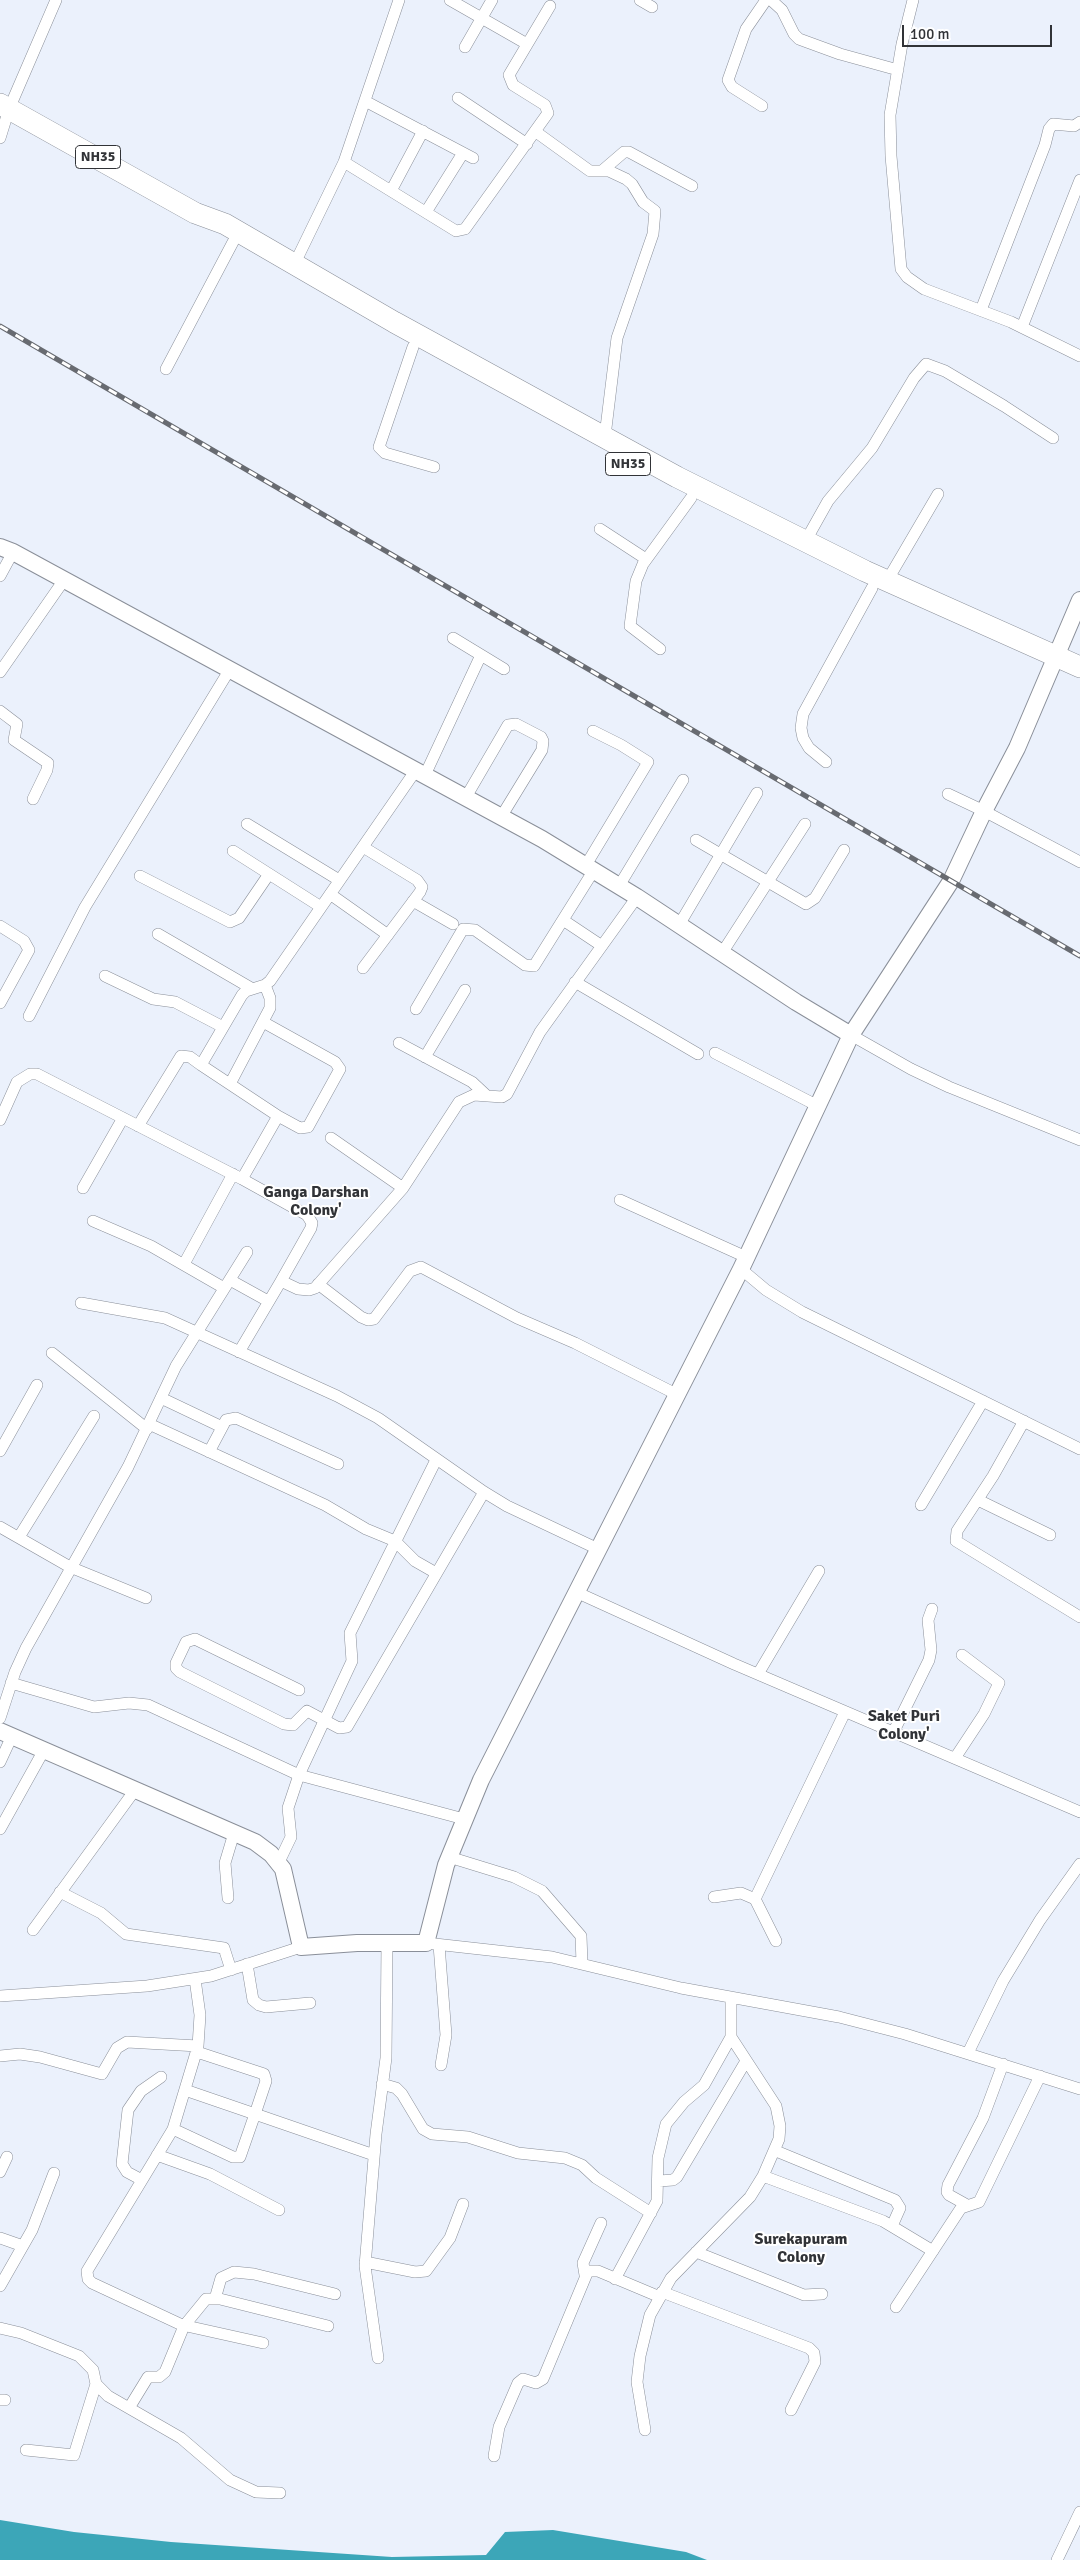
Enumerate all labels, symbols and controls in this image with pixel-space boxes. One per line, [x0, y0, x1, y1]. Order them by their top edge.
scale bar [905, 15, 1055, 47]
text: 100 m [910, 25, 950, 43]
road number: NH35 [76, 146, 120, 168]
road number: NH35 [606, 452, 650, 476]
district label: Ganga Darshan Colony' [263, 1183, 369, 1221]
district label: Saket Puri Colony' [868, 1707, 940, 1745]
district label: Surekapuram Colony [754, 2230, 848, 2268]

